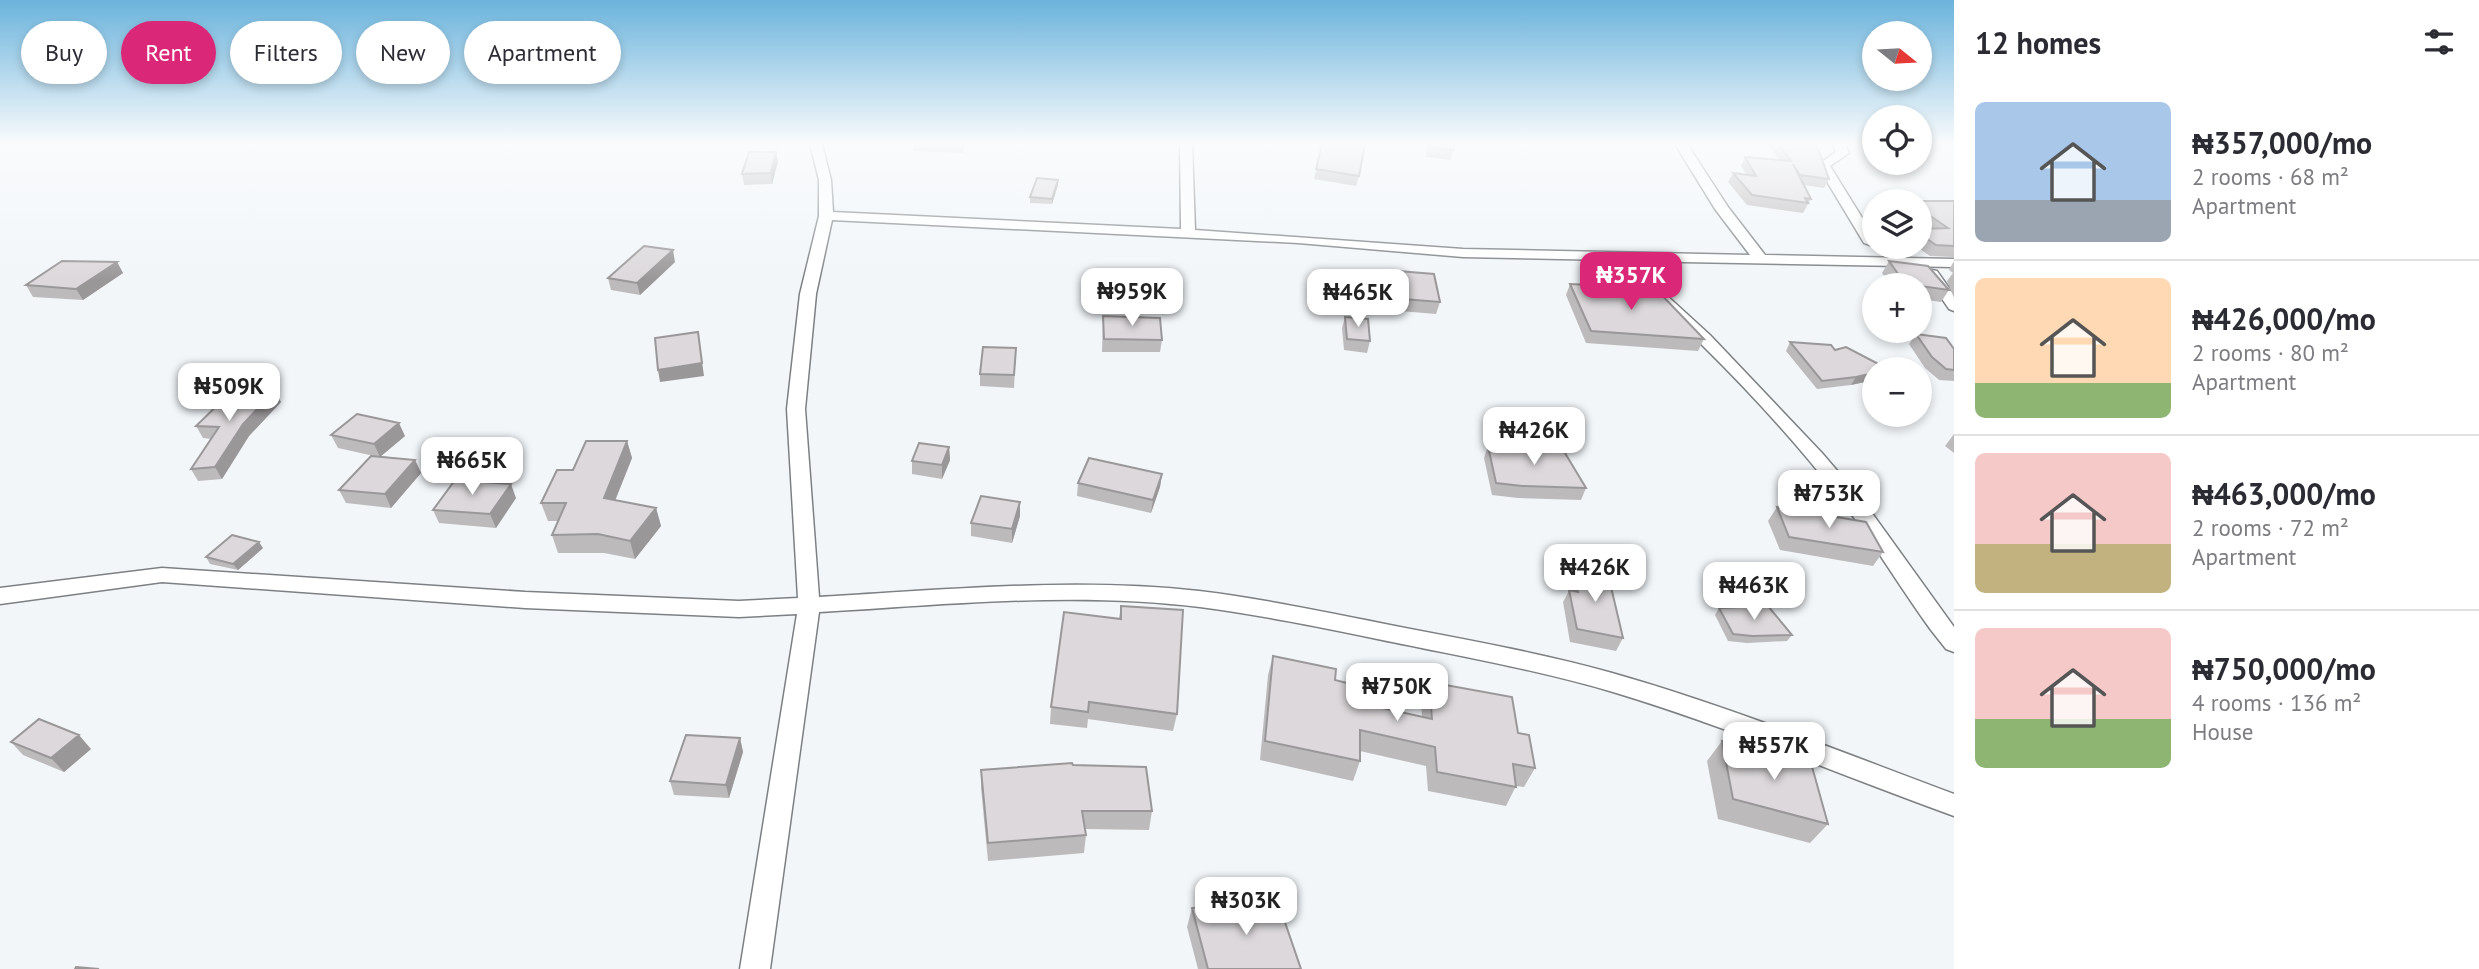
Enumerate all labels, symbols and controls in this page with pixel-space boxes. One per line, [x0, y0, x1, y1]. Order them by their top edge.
chip: Buy [21, 21, 107, 84]
chip: Rent [121, 21, 216, 84]
chip: Filters [230, 21, 342, 84]
chip: New [356, 21, 450, 84]
chip: Apartment [464, 21, 621, 84]
north arrow [1862, 21, 1932, 91]
map controls [1862, 21, 1932, 427]
text: 12 homes [1975, 23, 2101, 62]
icon: filters [2420, 23, 2458, 61]
button: locate [1862, 105, 1932, 175]
text: ₦357,000/mo [2192, 123, 2372, 162]
icon: home [2031, 130, 2115, 214]
text: 2 rooms · 68 m² [2192, 162, 2349, 191]
button: layers [1862, 189, 1932, 259]
text: Apartment [2192, 191, 2296, 220]
pin: ₦357K [1582, 252, 1680, 312]
text: ₦357K [1596, 260, 1666, 289]
pin: ₦959K [1083, 268, 1181, 328]
pin: ₦465K [1309, 270, 1407, 329]
button: + [1862, 273, 1932, 343]
text: ₦959K [1097, 276, 1167, 305]
text: ₦465K [1323, 277, 1393, 306]
text: ₦426,000/mo [2192, 299, 2376, 338]
icon: home [2031, 306, 2115, 390]
text: 2 rooms · 80 m² [2192, 338, 2349, 367]
button: − [1862, 357, 1932, 427]
pin: ₦509K [180, 364, 278, 423]
text: Apartment [2192, 367, 2296, 396]
text: ₦509K [194, 371, 264, 400]
pin: ₦426K [1485, 407, 1583, 467]
text: ₦426K [1499, 415, 1569, 444]
pin: ₦665K [423, 438, 521, 497]
text: ₦665K [437, 445, 507, 474]
pin: ₦753K [1780, 470, 1878, 530]
text: ₦463,000/mo [2192, 474, 2376, 513]
text: ₦753K [1794, 478, 1864, 507]
icon: home [2031, 481, 2115, 565]
text: 2 rooms · 72 m² [2192, 513, 2349, 542]
text: Apartment [2192, 542, 2296, 571]
pin: ₦426K [1546, 544, 1644, 604]
text: ₦426K [1560, 552, 1630, 581]
pin: ₦463K [1705, 562, 1803, 622]
text: ₦463K [1719, 570, 1789, 599]
text: ₦750,000/mo [2192, 649, 2376, 688]
icon: home [2031, 656, 2115, 740]
pin: ₦750K [1348, 664, 1446, 723]
text: ₦750K [1362, 671, 1432, 700]
text: 4 rooms · 136 m² [2192, 688, 2361, 717]
text: House [2192, 717, 2254, 746]
pin: ₦557K [1725, 722, 1823, 782]
text: ₦557K [1739, 730, 1809, 759]
pin: ₦303K [1197, 878, 1295, 937]
text: ₦303K [1211, 885, 1281, 914]

